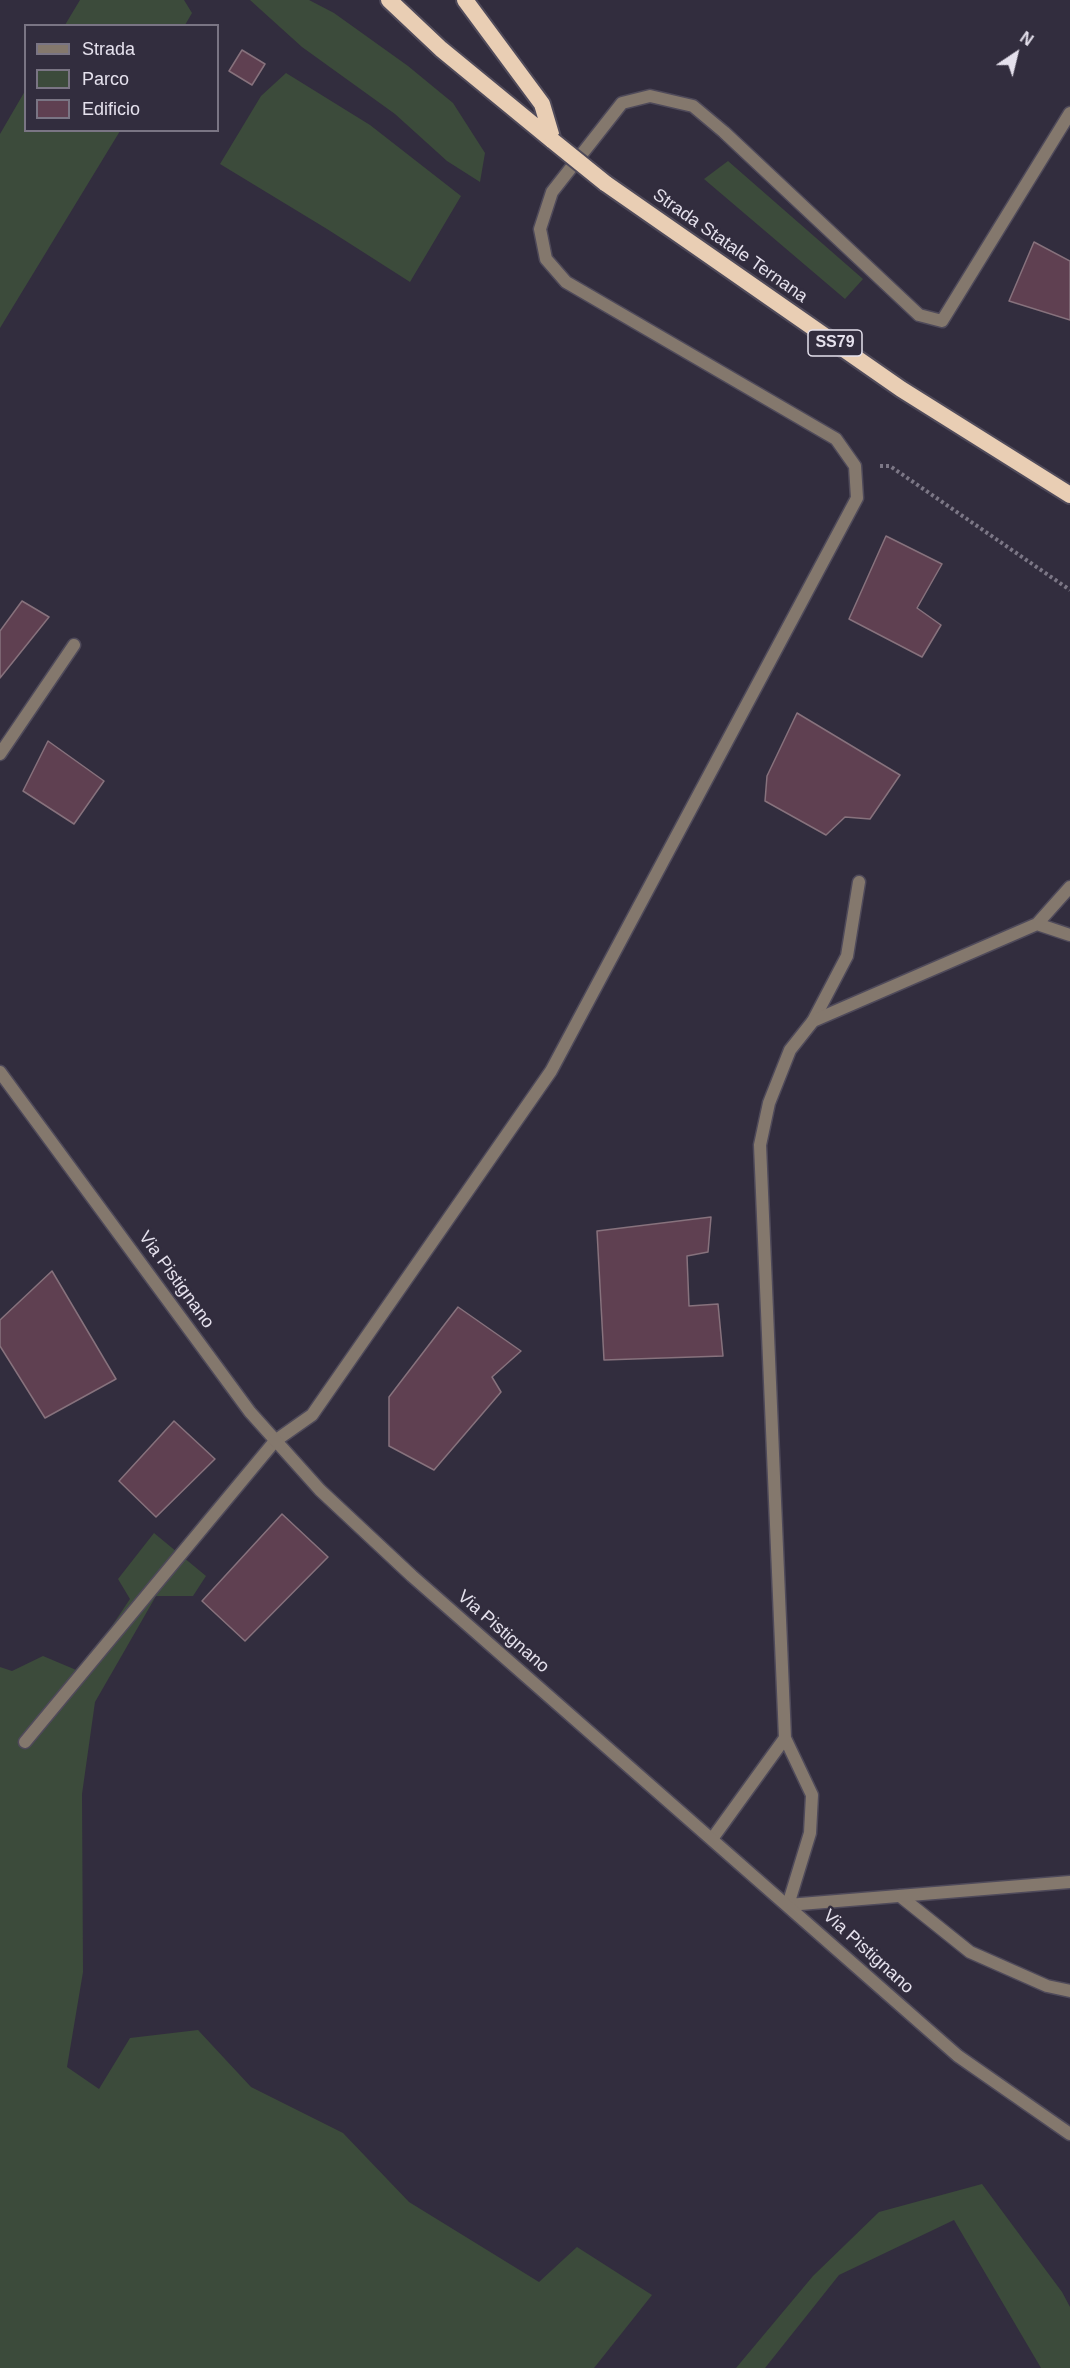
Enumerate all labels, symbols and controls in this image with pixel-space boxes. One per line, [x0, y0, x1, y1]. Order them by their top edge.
legend [24, 24, 219, 132]
north arrow [986, 24, 1046, 84]
text: N [1017, 29, 1036, 49]
text: Strada [82, 39, 135, 59]
text: Parco [82, 69, 129, 89]
text: Edificio [82, 99, 140, 119]
street label: Strada Statale Ternana [648, 184, 812, 308]
road number: SS79 [808, 330, 862, 356]
street label: Via Pistignano [134, 1227, 218, 1333]
street label: Via Pistignano [453, 1586, 553, 1678]
street label: Via Pistignano [818, 1906, 918, 1998]

